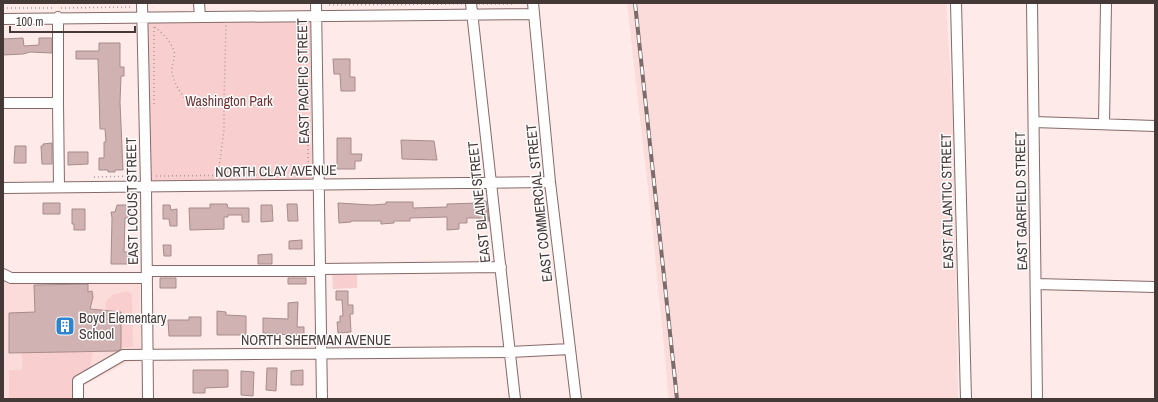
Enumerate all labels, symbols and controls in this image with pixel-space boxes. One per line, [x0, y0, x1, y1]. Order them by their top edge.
scale bar [10, 8, 135, 34]
text: 100 m [16, 14, 43, 30]
street label: EAST PACIFIC STREET [293, 18, 313, 144]
park label: Washington Park [185, 92, 273, 110]
street label: EAST COMMERCIAL STREET [522, 123, 556, 283]
street label: EAST GARFIELD STREET [1011, 131, 1031, 271]
street label: EAST ATLANTIC STREET [937, 133, 957, 269]
street label: EAST LOCUST STREET [122, 137, 142, 265]
street label: EAST BLAINE STREET [464, 140, 494, 264]
street label: NORTH CLAY AVENUE [215, 161, 337, 181]
place label: Boyd Elementary School [79, 309, 167, 343]
building icon: Boyd Elementary School [54, 315, 76, 337]
street label: NORTH SHERMAN AVENUE [241, 331, 391, 349]

